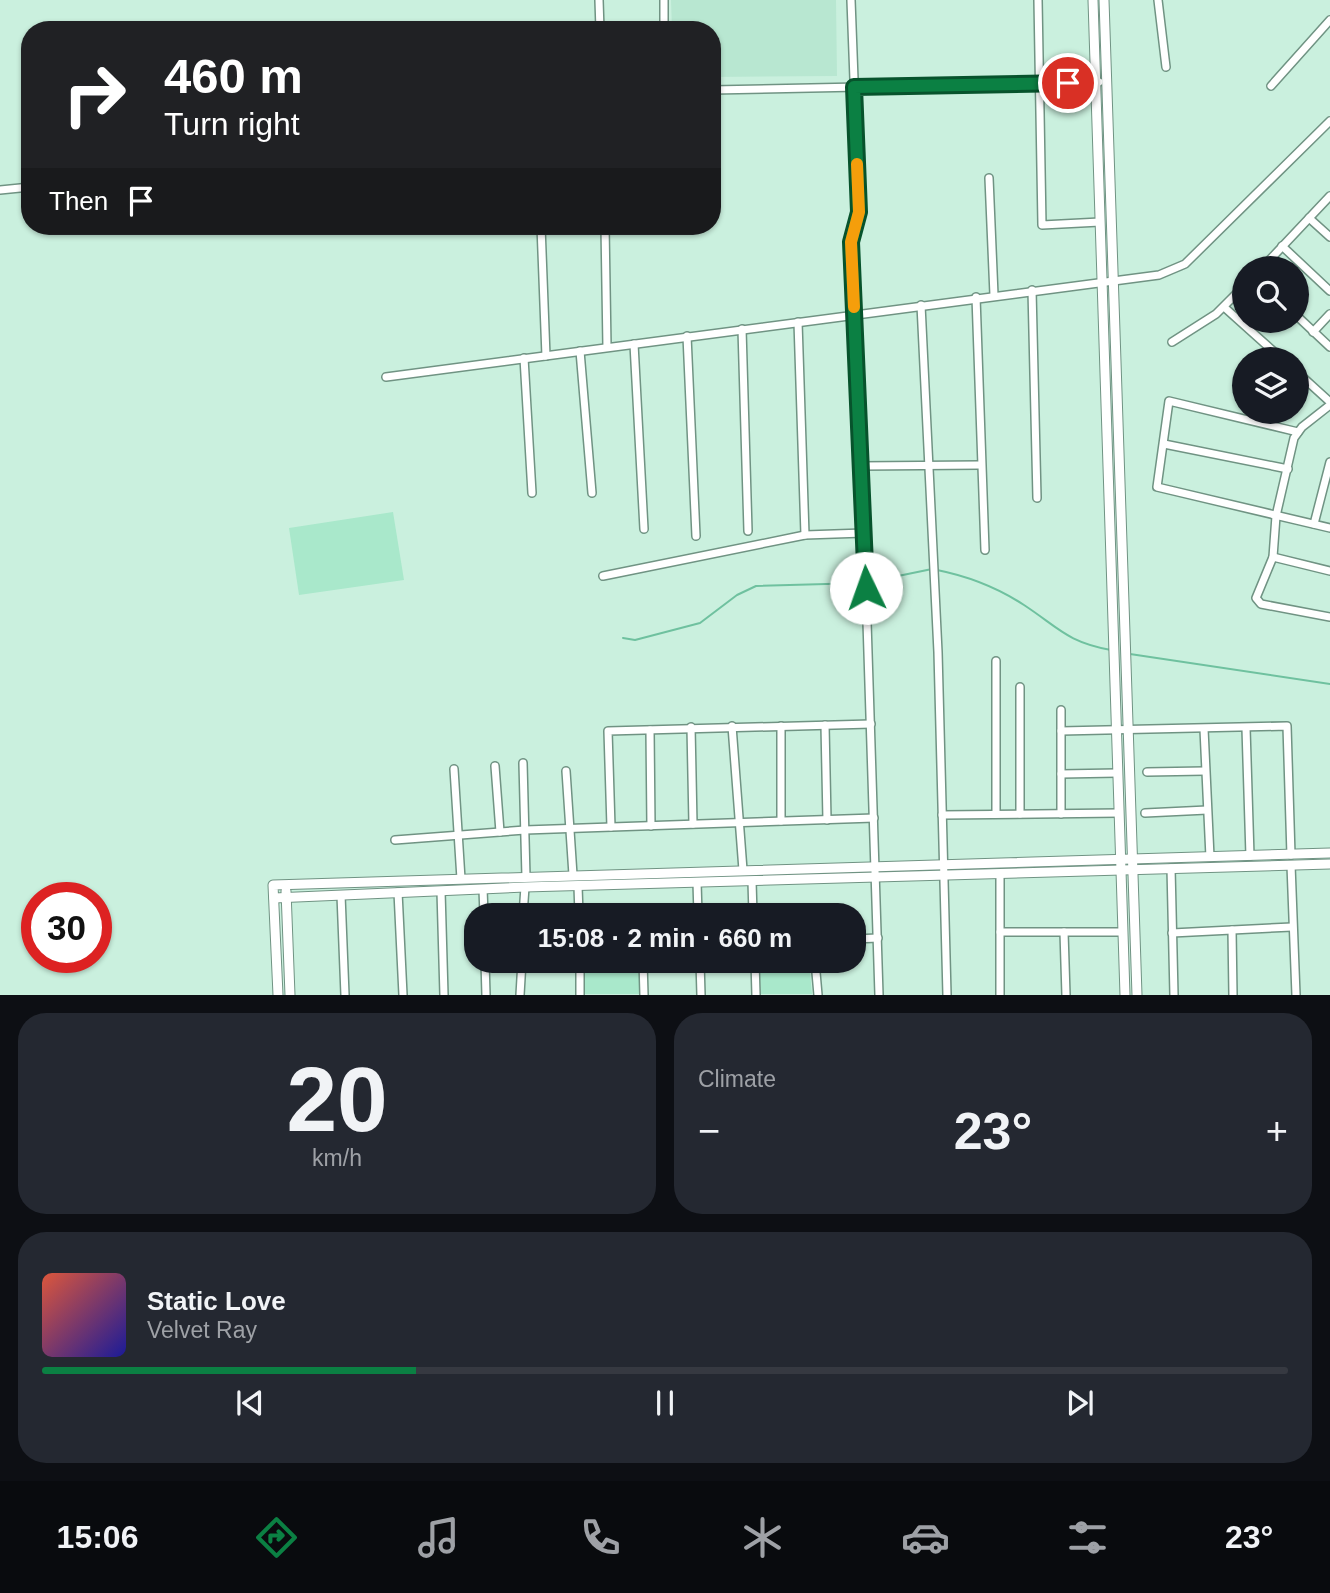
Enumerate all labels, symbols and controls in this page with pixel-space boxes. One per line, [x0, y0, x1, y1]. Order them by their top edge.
icon: right [49, 49, 140, 140]
text: 460 m [164, 49, 303, 103]
pin [1038, 53, 1098, 113]
icon: arrive [1049, 64, 1087, 102]
text: Turn right [164, 106, 300, 142]
icon: arrive [122, 182, 160, 220]
text: Then [49, 186, 108, 216]
map controls [1232, 256, 1309, 424]
button: search [1232, 256, 1309, 333]
button: layers [1232, 347, 1309, 424]
position arrow [829, 551, 903, 625]
speed limit sign: 30 [21, 882, 112, 973]
text: 15:08 · 2 min · 660 m [538, 923, 792, 953]
text: 20 [286, 1049, 388, 1150]
text: Climate [698, 1066, 776, 1092]
text: 23° [954, 1102, 1032, 1160]
text: − [698, 1110, 720, 1152]
text: + [1266, 1110, 1288, 1152]
text: km/h [312, 1145, 362, 1171]
text: Static Love [147, 1286, 286, 1316]
text: Velvet Ray [147, 1317, 257, 1343]
icon: previous [231, 1384, 269, 1422]
icon: pause [646, 1384, 684, 1422]
icon: next [1061, 1384, 1099, 1422]
icon: directions [252, 1513, 301, 1562]
icon: music [414, 1513, 463, 1562]
icon: phone [576, 1513, 625, 1562]
icon: climate [738, 1513, 787, 1562]
icon: car [901, 1513, 950, 1562]
icon: filters [1063, 1513, 1112, 1562]
text: 15:06 [57, 1519, 138, 1555]
text: 23° [1225, 1519, 1273, 1555]

